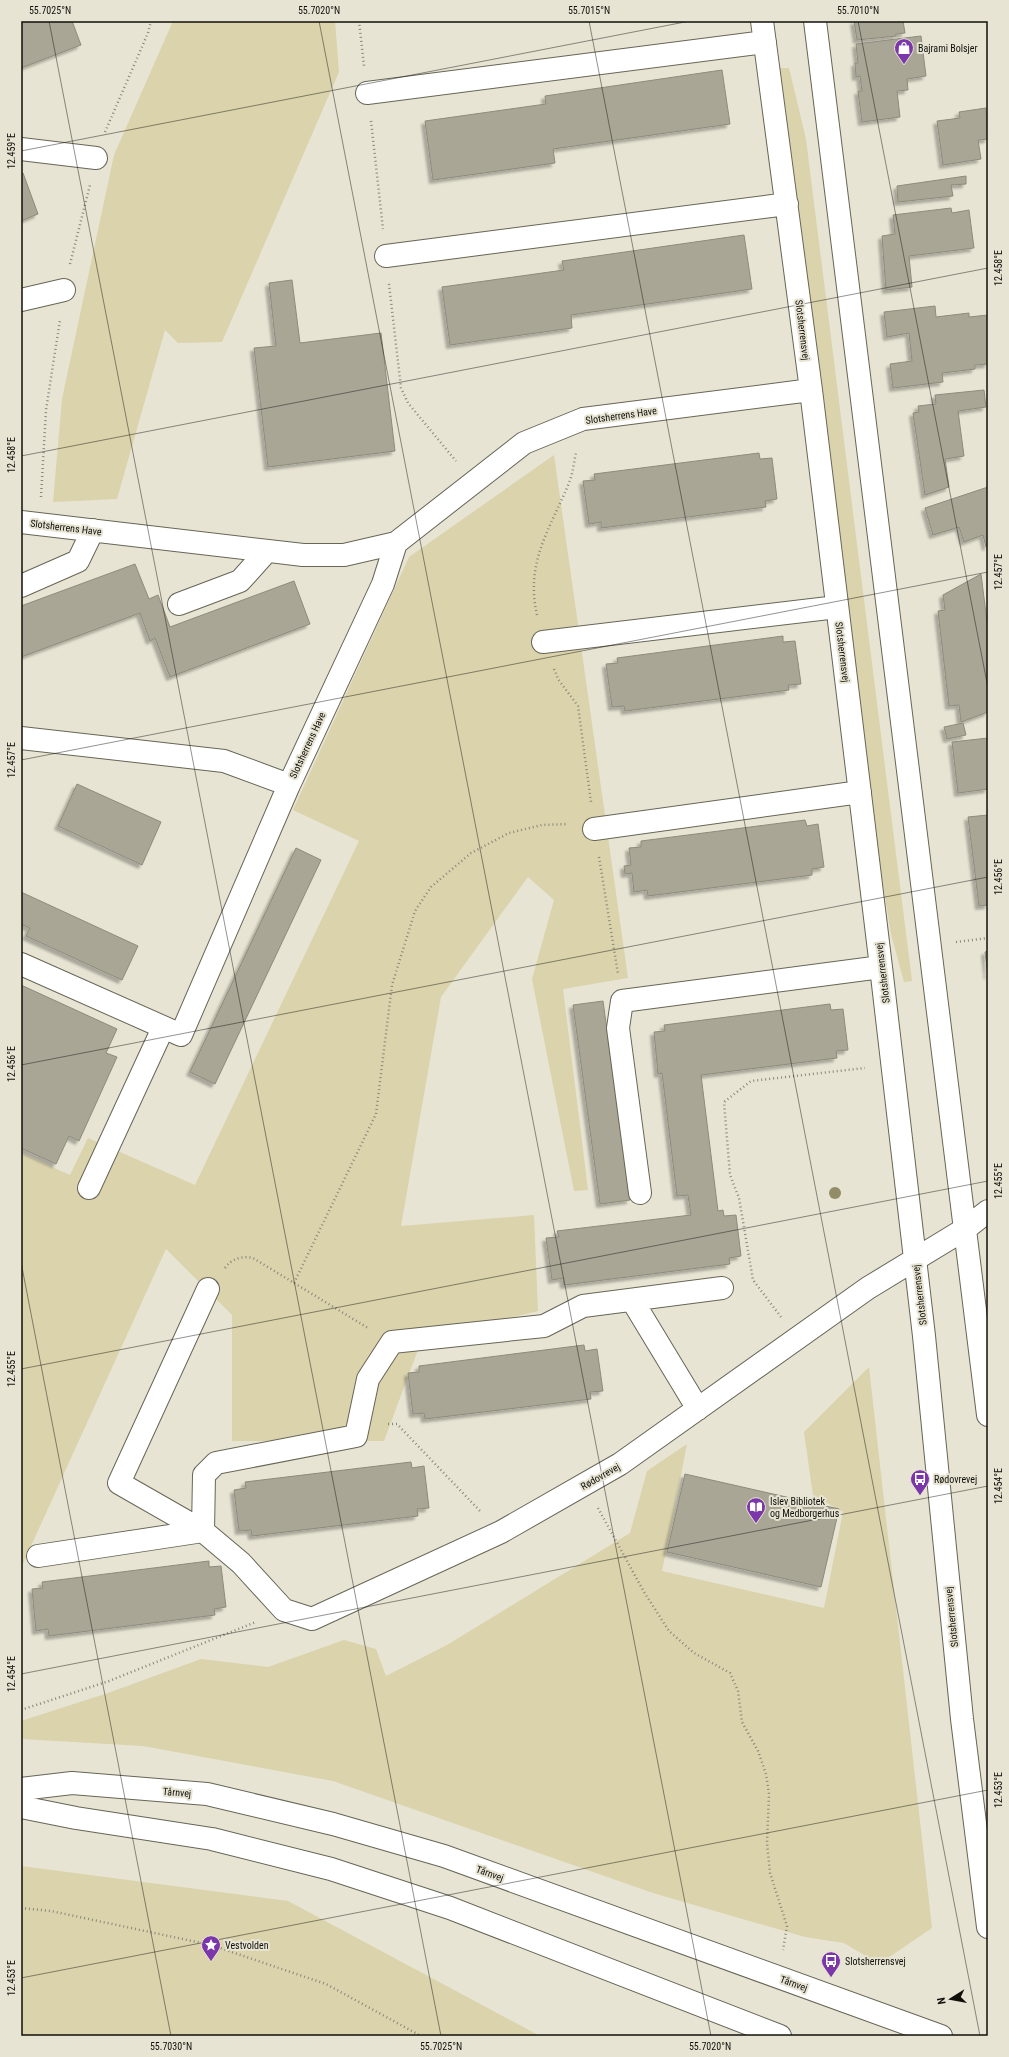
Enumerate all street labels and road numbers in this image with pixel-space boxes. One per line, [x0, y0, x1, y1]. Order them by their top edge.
street label: Slotsherrensvej [793, 299, 812, 361]
street label: Slotsherrens Have [585, 405, 658, 426]
street label: Slotsherrens Have [30, 518, 103, 537]
street label: Slotsherrensvej [833, 621, 852, 683]
street label: Slotsherrens Have [287, 710, 328, 780]
street label: Slotsherrensvej [873, 942, 892, 1004]
street label: Slotsherrensvej [910, 1264, 929, 1326]
street label: Rødovrevej [579, 1461, 622, 1492]
street label: Slotsherrensvej [943, 1586, 960, 1648]
street label: Tårnvej [162, 1786, 192, 1799]
street label: Tårnvej [475, 1863, 505, 1884]
street label: Tårnvej [779, 1973, 809, 1994]

